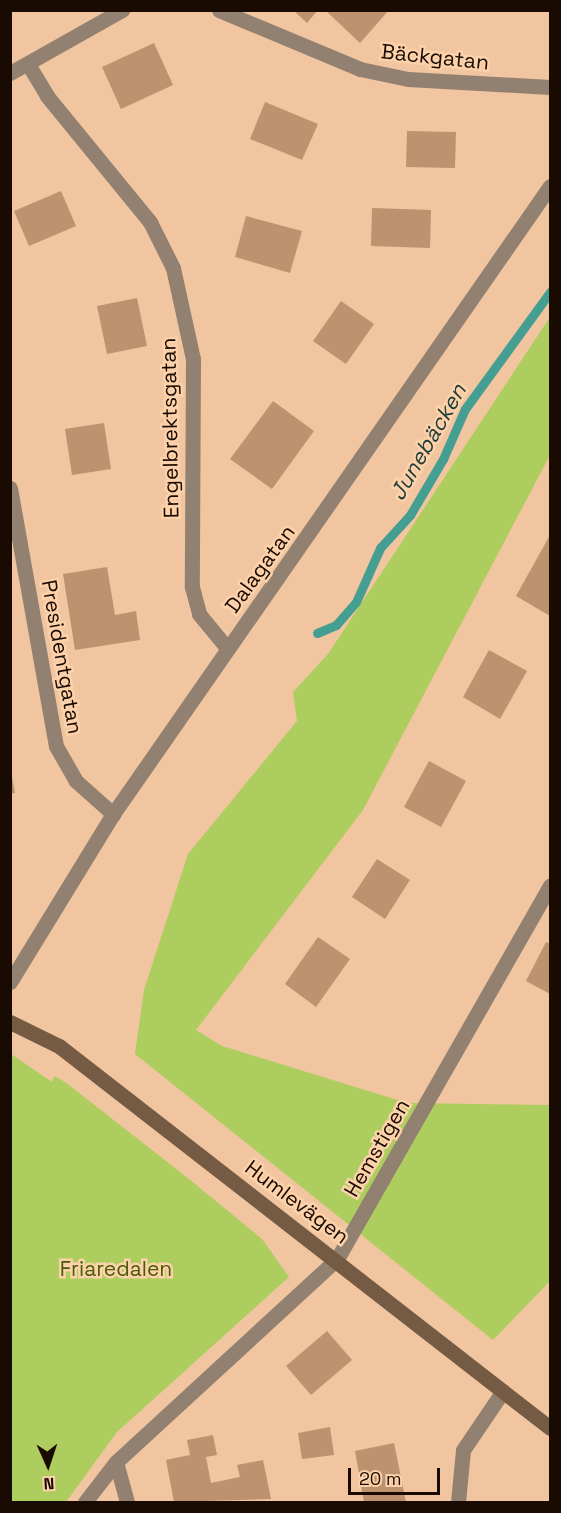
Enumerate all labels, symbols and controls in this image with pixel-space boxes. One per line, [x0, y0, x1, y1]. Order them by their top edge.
street label: Bäckgatan [380, 39, 490, 75]
street label: Engelbrektsgatan [156, 337, 184, 519]
water label: Junebäcken [384, 379, 472, 505]
street label: Dalagatan [220, 520, 300, 618]
street label: Presidentgatan [36, 578, 88, 736]
street label: Hemstigen [339, 1095, 415, 1201]
street label: Humlevägen [240, 1155, 354, 1249]
park label: Friaredalen [60, 1256, 172, 1282]
north arrow [18, 1435, 78, 1495]
scale bar [351, 1456, 442, 1494]
text: 20 m [359, 1467, 402, 1490]
text: N [43, 1473, 55, 1494]

